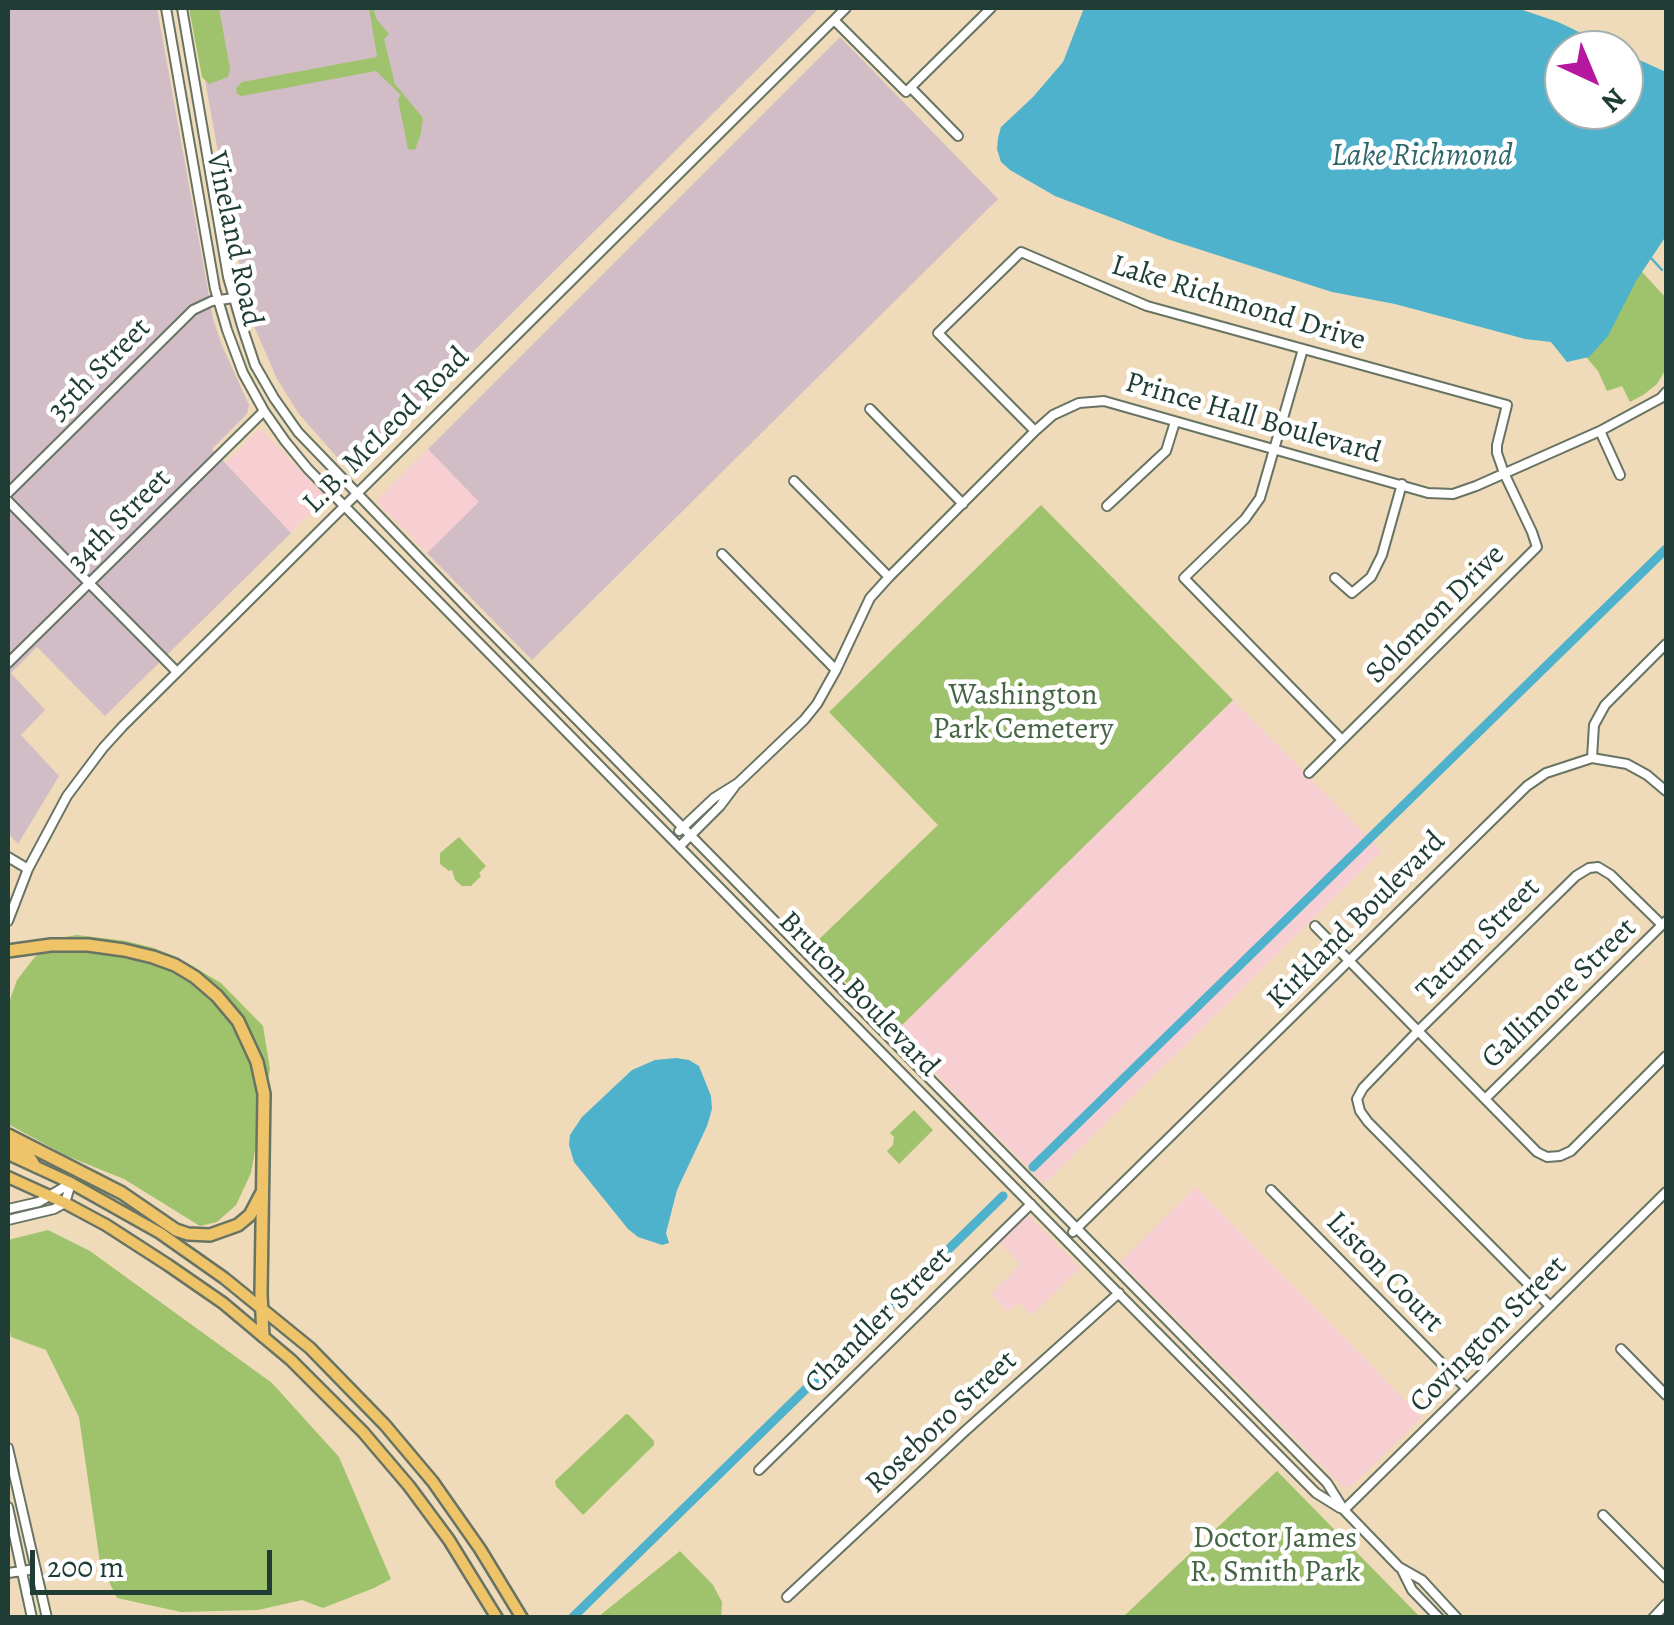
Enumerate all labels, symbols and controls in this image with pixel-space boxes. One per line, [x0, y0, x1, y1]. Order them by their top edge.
north arrow [1544, 30, 1644, 130]
text: N [1593, 79, 1634, 121]
water label: Lake Richmond [1331, 138, 1513, 176]
street label: Vineland Road [197, 148, 269, 330]
street label: Lake Richmond Drive [1107, 248, 1369, 360]
street label: 35th Street [41, 311, 159, 429]
street label: L.B. McLeod Road [296, 340, 478, 522]
street label: Prince Hall Boulevard [1121, 365, 1385, 473]
street label: 34th Street [61, 462, 179, 580]
street label: Solomon Drive [1359, 538, 1513, 692]
park label: Washington Park Cemetery [933, 679, 1113, 750]
street label: Kirkland Boulevard [1260, 824, 1454, 1018]
street label: Tatum Street [1410, 871, 1548, 1009]
street label: Bruton Boulevard [770, 905, 946, 1085]
street label: Gallimore Street [1475, 911, 1645, 1077]
street label: Liston Court [1318, 1205, 1450, 1341]
street label: Chandler Street [798, 1240, 960, 1402]
street label: Covington Street [1403, 1249, 1575, 1421]
street label: Roseboro Street [859, 1344, 1025, 1502]
park label: Doctor James R. Smith Park [1190, 1522, 1360, 1592]
scale bar [35, 1530, 278, 1592]
text: 200 m [47, 1547, 124, 1587]

